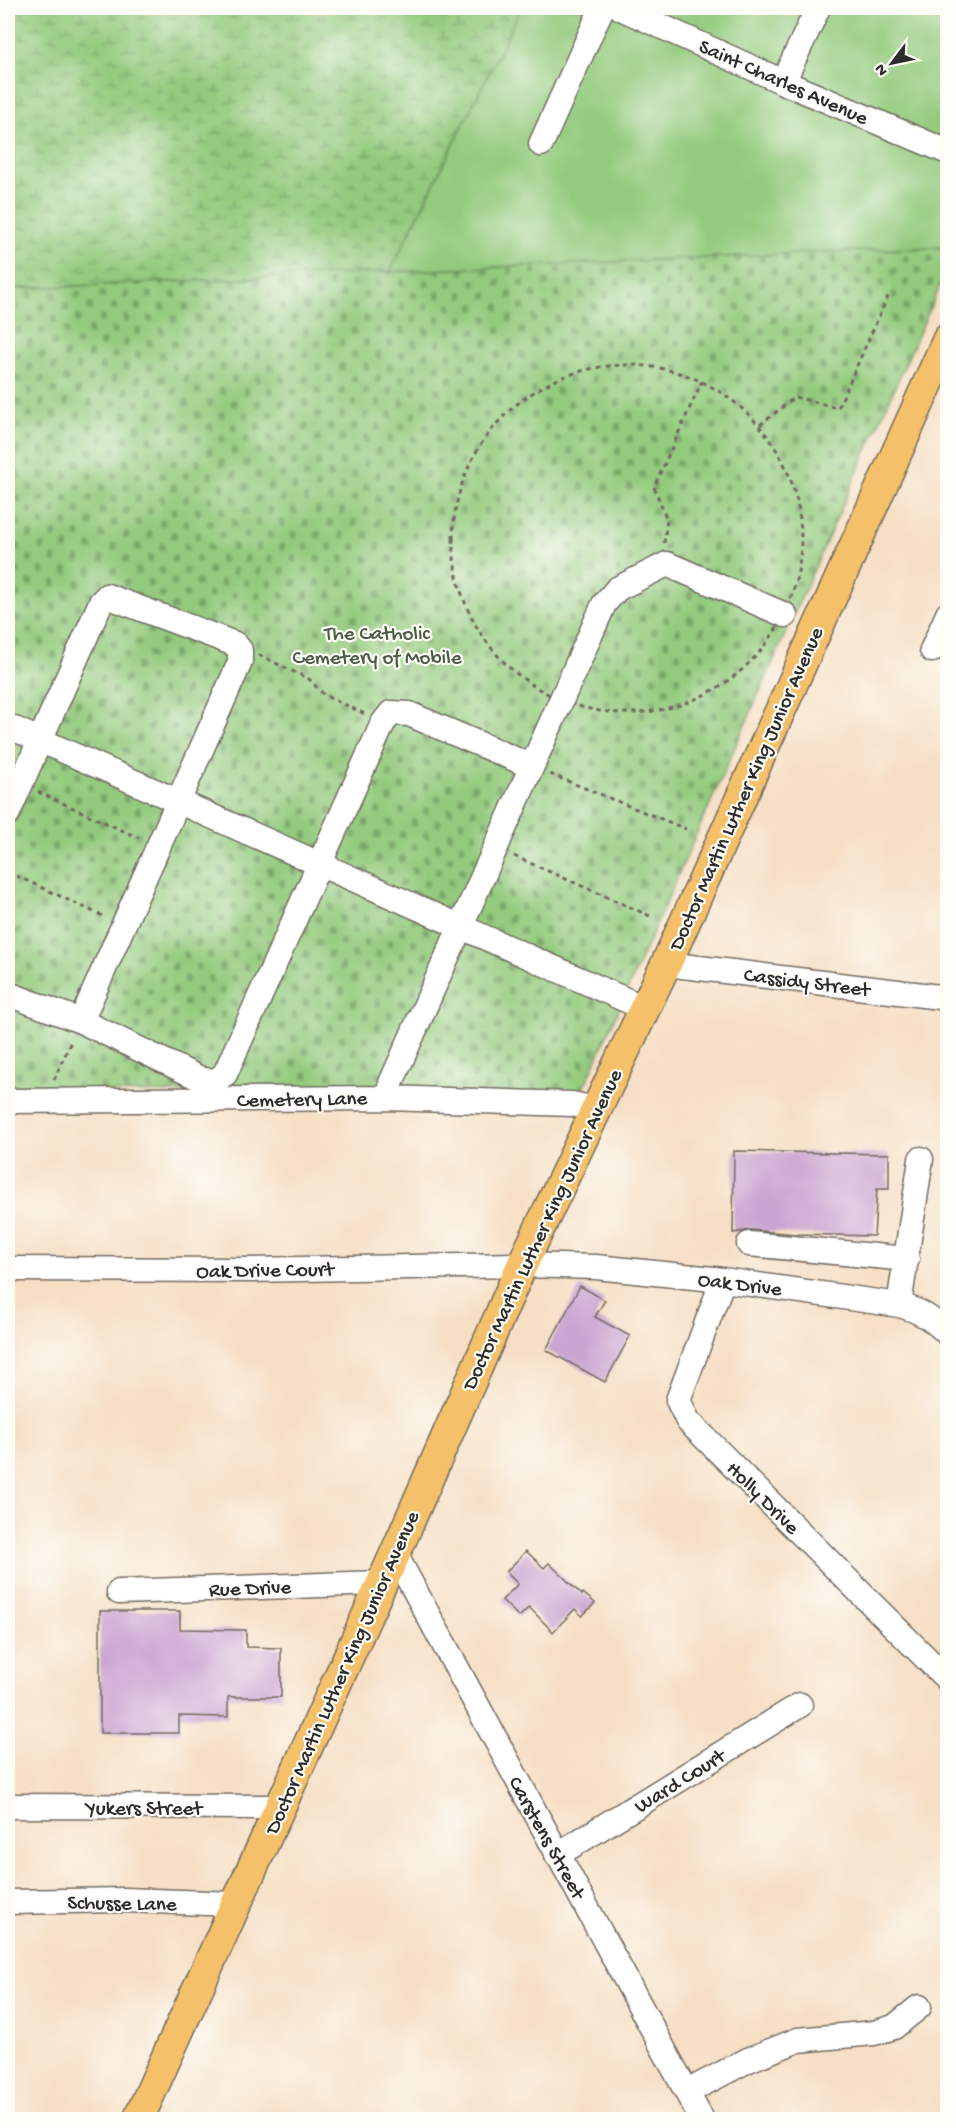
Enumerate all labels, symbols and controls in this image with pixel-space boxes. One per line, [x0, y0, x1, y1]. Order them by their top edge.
north arrow [862, 33, 922, 93]
street label: Saint Charles Avenue [694, 36, 872, 133]
text: N [871, 59, 893, 79]
park label: The Catholic Cemetery of Mobile [293, 623, 463, 672]
street label: Doctor Martin Luther King Junior Avenue [665, 623, 831, 957]
street label: Cassidy Street [742, 964, 873, 1005]
street label: Doctor Martin Luther King Junior Avenue [458, 1065, 630, 1397]
street label: Cemetery Lane [237, 1088, 369, 1115]
street label: Oak Drive Court [196, 1259, 336, 1286]
street label: Oak Drive [696, 1269, 784, 1304]
street label: Holly Drive [720, 1458, 804, 1542]
street label: Doctor Martin Luther King Junior Avenue [261, 1507, 427, 1841]
street label: Rue Drive [208, 1577, 293, 1604]
street label: Ward Court [631, 1744, 733, 1821]
street label: Carstens Street [501, 1773, 590, 1906]
street label: Yukers Street [84, 1798, 204, 1823]
street label: Schusse Lane [67, 1892, 178, 1919]

